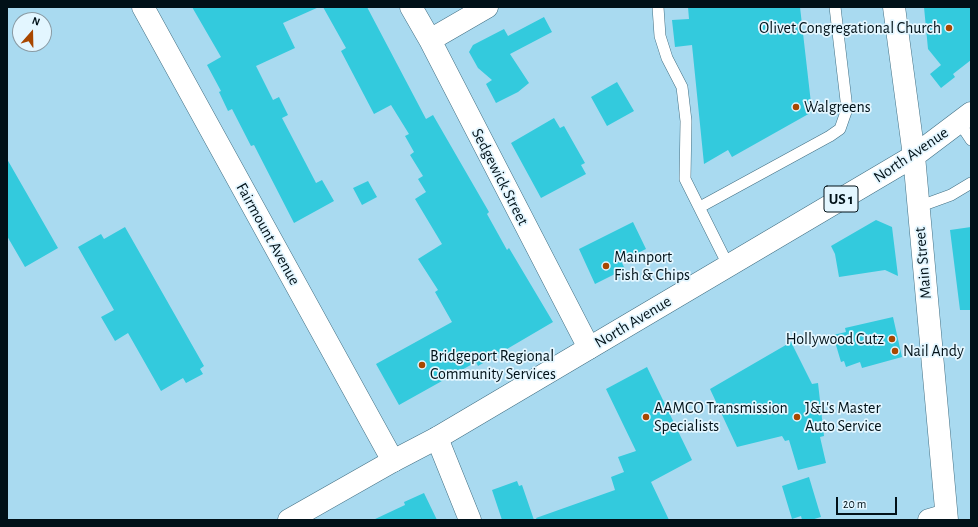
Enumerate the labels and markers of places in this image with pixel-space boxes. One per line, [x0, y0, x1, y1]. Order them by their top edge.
place label: Olivet Congregational Church [759, 18, 941, 38]
marker: Olivet Congregational Church [944, 23, 954, 33]
place label: Walgreens [804, 97, 871, 117]
marker: Walgreens [791, 102, 801, 112]
place label: Mainport Fish & Chips [614, 247, 690, 285]
marker: Mainport Fish & Chips [601, 261, 611, 271]
place label: Hollywood Cutz [786, 329, 884, 349]
marker: Hollywood Cutz [887, 334, 897, 344]
place label: Nail Andy [903, 341, 964, 361]
place label: Bridgeport Regional Community Services [430, 346, 556, 384]
marker: Nail Andy [890, 346, 900, 356]
marker: Bridgeport Regional Community Services [417, 360, 427, 370]
place label: AAMCO Transmission Specialists [654, 398, 788, 436]
place label: J&L's Master Auto Service [805, 398, 882, 436]
marker: AAMCO Transmission Specialists [641, 412, 651, 422]
marker: J&L's Master Auto Service [792, 412, 802, 422]

